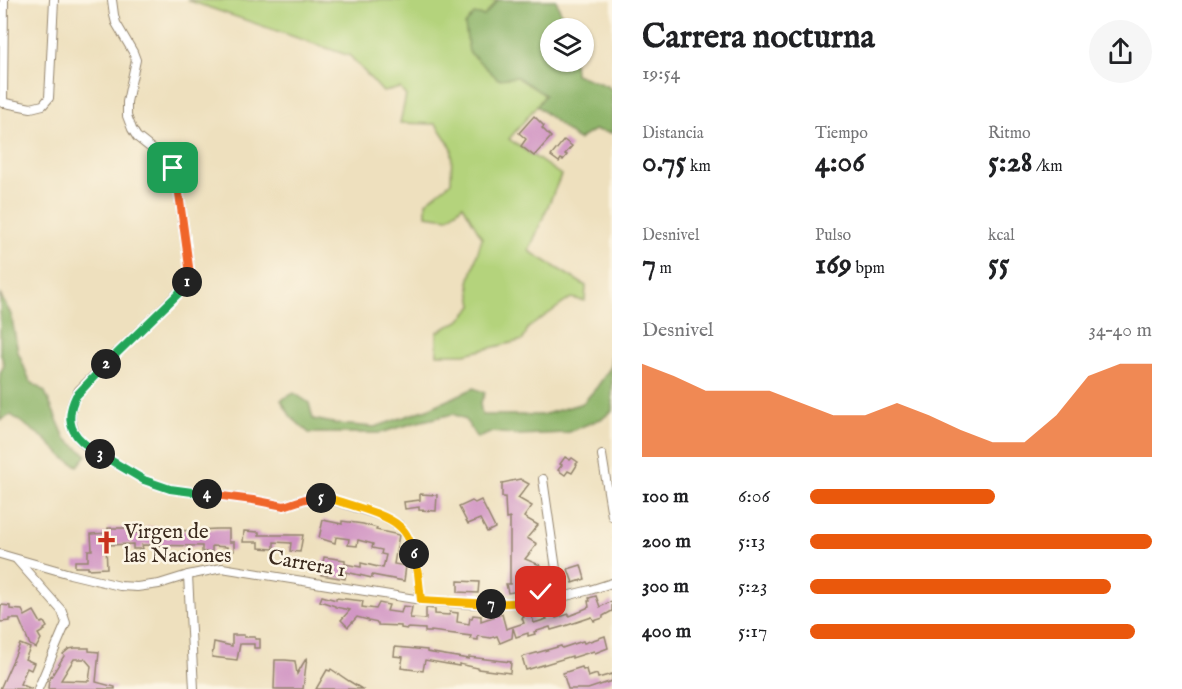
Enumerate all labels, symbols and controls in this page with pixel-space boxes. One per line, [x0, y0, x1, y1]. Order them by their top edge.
text: Carrera nocturna [642, 17, 875, 59]
map controls [540, 18, 594, 72]
button: layers [540, 18, 594, 72]
button: share [1089, 20, 1152, 83]
text: 19:54 [642, 61, 680, 86]
text: Distancia [642, 124, 704, 144]
text: Tiempo [815, 124, 868, 144]
text: Ritmo [988, 124, 1031, 144]
pin [147, 142, 198, 193]
text: 0.75 [642, 144, 687, 182]
text: 4:06 [815, 144, 865, 182]
text: 5:28 [988, 144, 1033, 182]
icon: arrive [156, 151, 189, 184]
text: km [687, 157, 711, 177]
text: /km [1033, 157, 1063, 177]
text: Desnivel [642, 226, 699, 246]
text: Pulso [815, 226, 851, 246]
text: kcal [988, 226, 1015, 246]
text: 7 [642, 246, 656, 284]
text: 169 [815, 246, 852, 284]
text: 55 [988, 246, 1010, 284]
text: m [656, 259, 672, 279]
text: bpm [852, 259, 885, 279]
pin: 1 [172, 267, 202, 297]
text: 1 [184, 272, 190, 292]
text: Desnivel [642, 318, 714, 343]
text: 34–40 m [1089, 318, 1152, 343]
pin: 2 [91, 349, 121, 379]
text: 2 [102, 354, 110, 374]
pin: 3 [85, 439, 115, 469]
text: 3 [97, 444, 103, 464]
pin: 4 [192, 479, 222, 509]
pin: 5 [306, 483, 336, 513]
text: 4 [203, 484, 211, 504]
text: 100 m [642, 484, 689, 509]
text: 6:06 [738, 484, 770, 509]
text: 5 [318, 488, 324, 508]
place label: Virgen de las Naciones [123, 519, 231, 570]
text: 200 m [642, 529, 691, 554]
text: 5:13 [738, 529, 765, 554]
church icon: Virgen de las Naciones [93, 530, 119, 556]
pin: 6 [399, 539, 429, 569]
street label: Carrera 1 [266, 544, 348, 585]
text: 6 [411, 544, 417, 564]
pin [515, 566, 566, 617]
text: 300 m [642, 574, 689, 599]
text: 5:23 [738, 574, 767, 599]
icon: check [524, 575, 557, 608]
pin: 7 [476, 589, 506, 619]
text: 7 [487, 594, 495, 614]
text: 400 m [642, 619, 691, 644]
text: 5:17 [738, 619, 767, 644]

